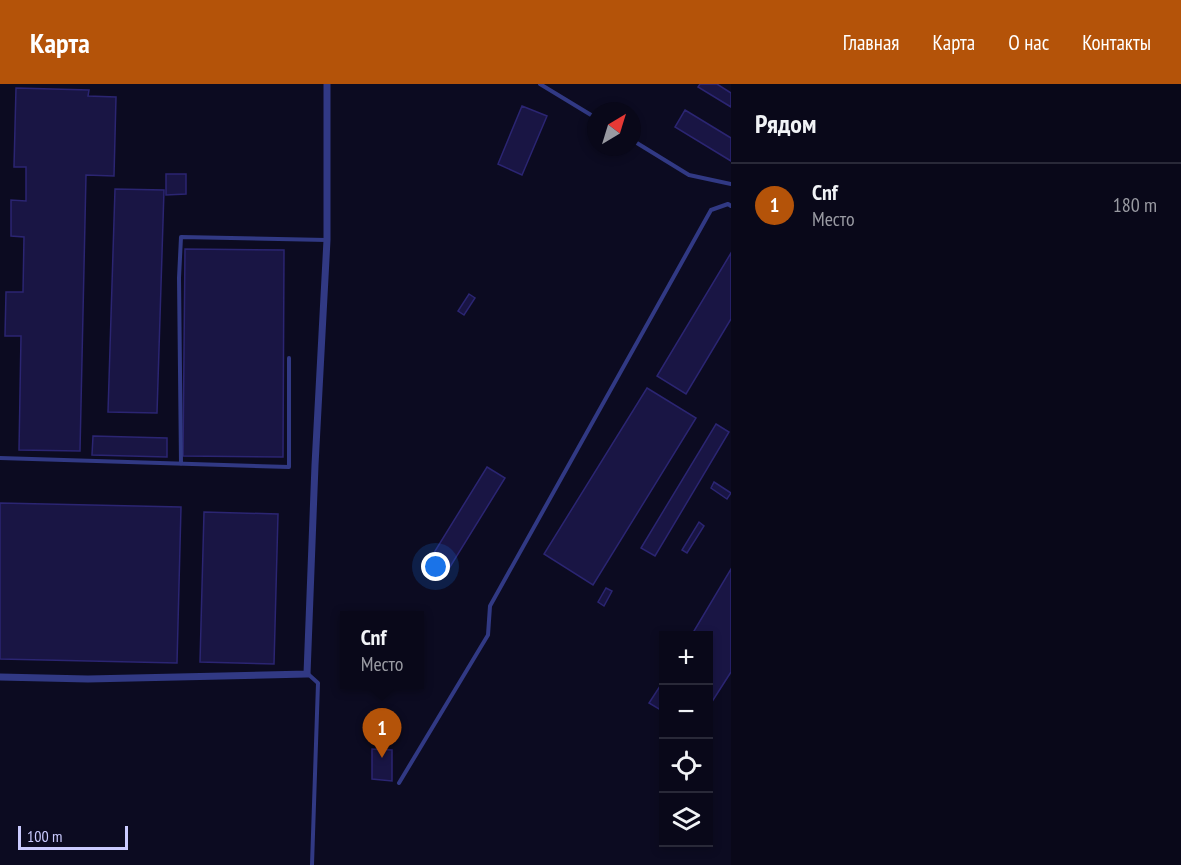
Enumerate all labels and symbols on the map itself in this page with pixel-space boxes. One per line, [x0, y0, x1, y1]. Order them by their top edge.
north arrow [587, 102, 641, 156]
your location [421, 552, 450, 581]
pin: 1 [362, 708, 401, 758]
scale bar [18, 823, 128, 850]

